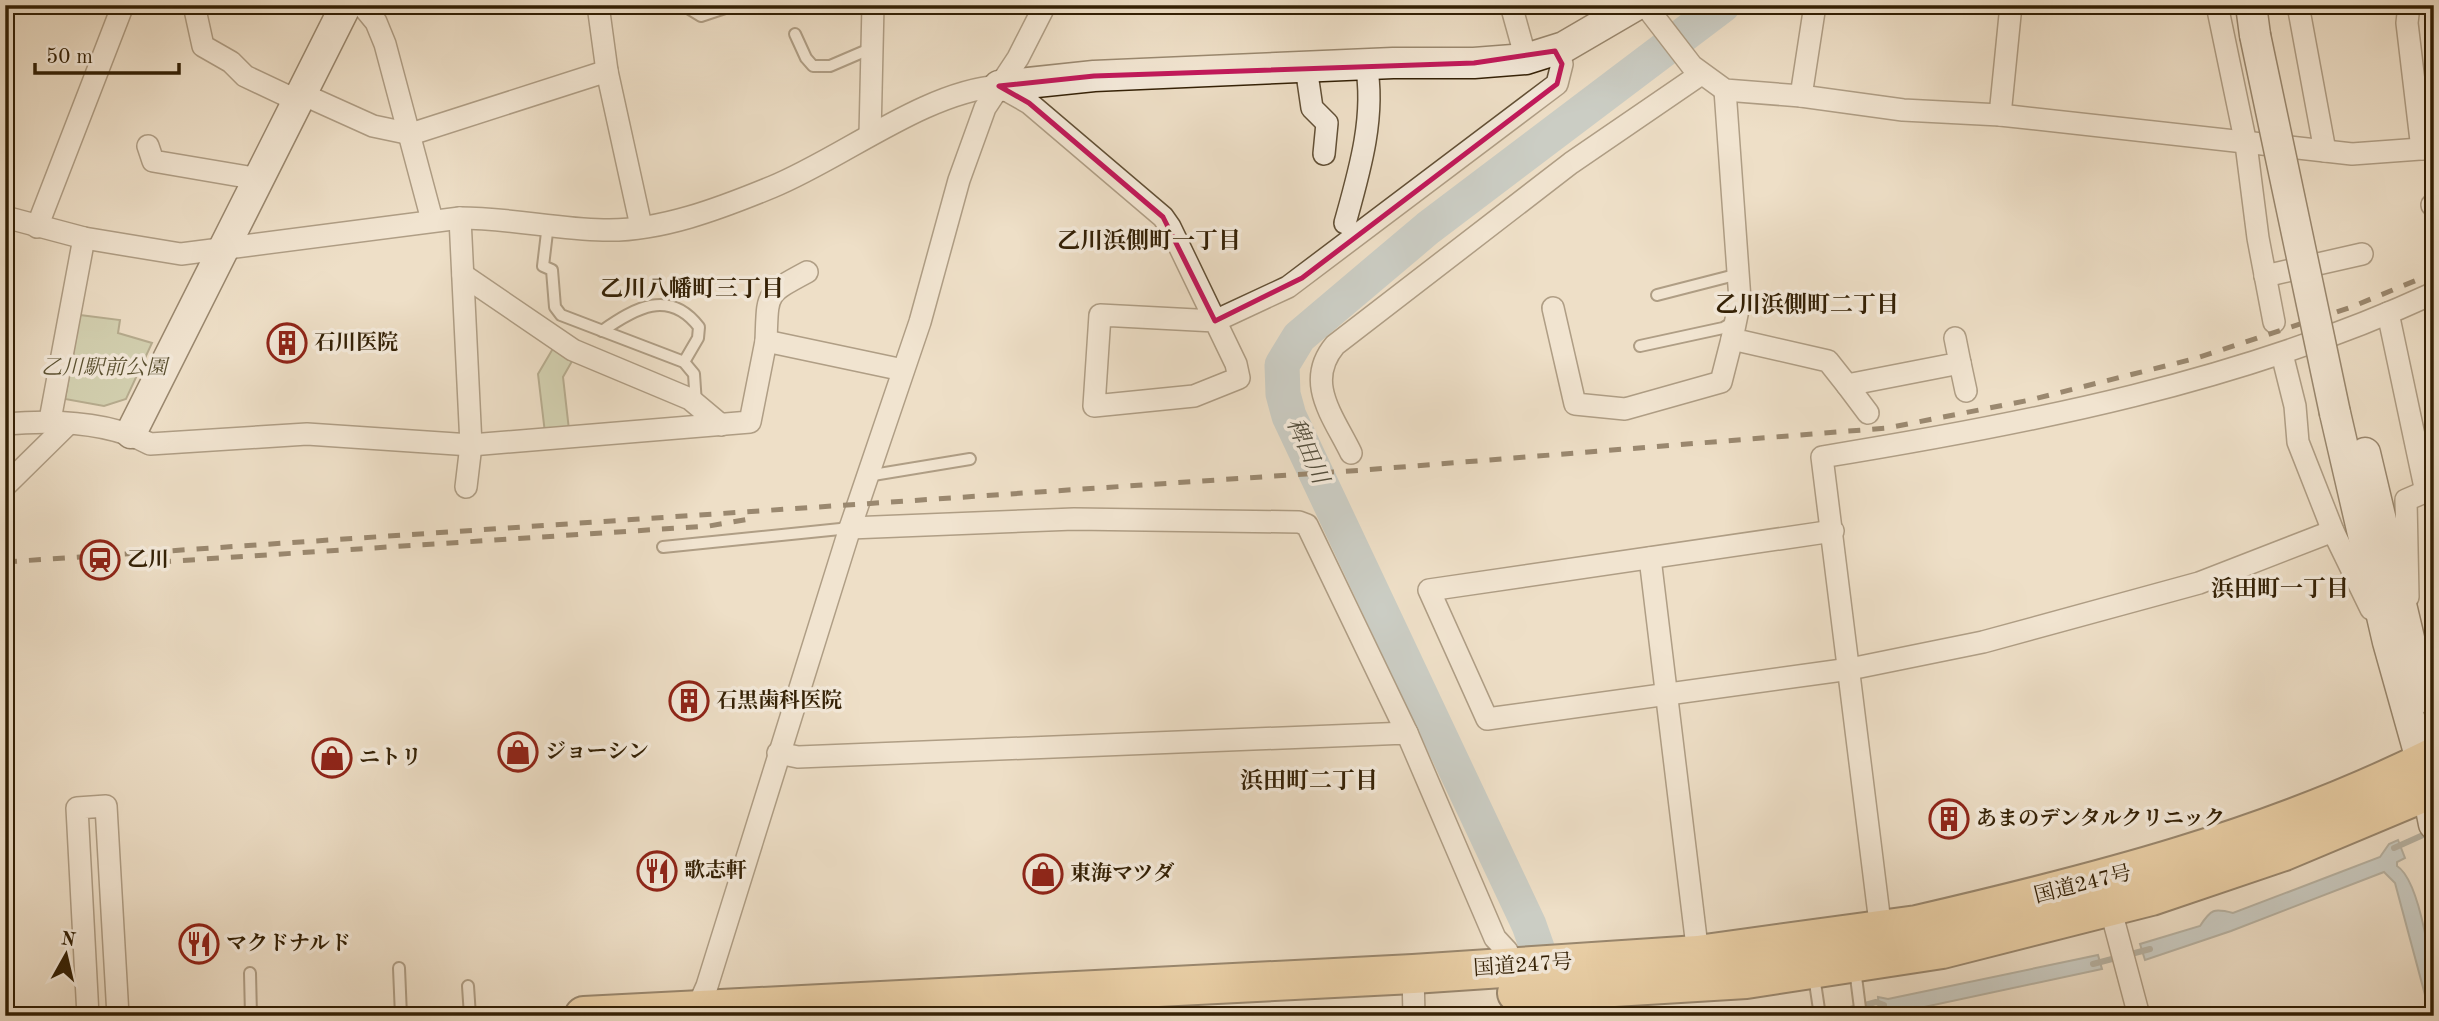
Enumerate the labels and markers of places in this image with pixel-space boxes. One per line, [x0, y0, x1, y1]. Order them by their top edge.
building icon: 石川医院 [266, 322, 308, 364]
place label: 石川医院 [314, 331, 398, 354]
station icon: 乙川 [79, 539, 121, 581]
place label: 乙川 [127, 549, 169, 571]
building icon: 石黒歯科医院 [668, 680, 710, 722]
place label: 石黒歯科医院 [716, 689, 842, 712]
shop icon: ジョーシン [497, 731, 539, 773]
shop icon: ニトリ [311, 737, 353, 779]
place label: ジョーシン [545, 740, 649, 763]
place label: ニトリ [359, 747, 422, 769]
building icon: あまのデンタルクリニック [1928, 798, 1970, 840]
place label: あまのデンタルクリニック [1976, 808, 2225, 830]
restaurant icon: 歌志軒 [636, 850, 678, 892]
shop icon: 東海マツダ [1022, 853, 1064, 895]
place label: 歌志軒 [684, 859, 747, 882]
place label: 東海マツダ [1070, 862, 1174, 885]
restaurant icon: マクドナルド [178, 923, 220, 965]
place label: マクドナルド [226, 933, 351, 955]

